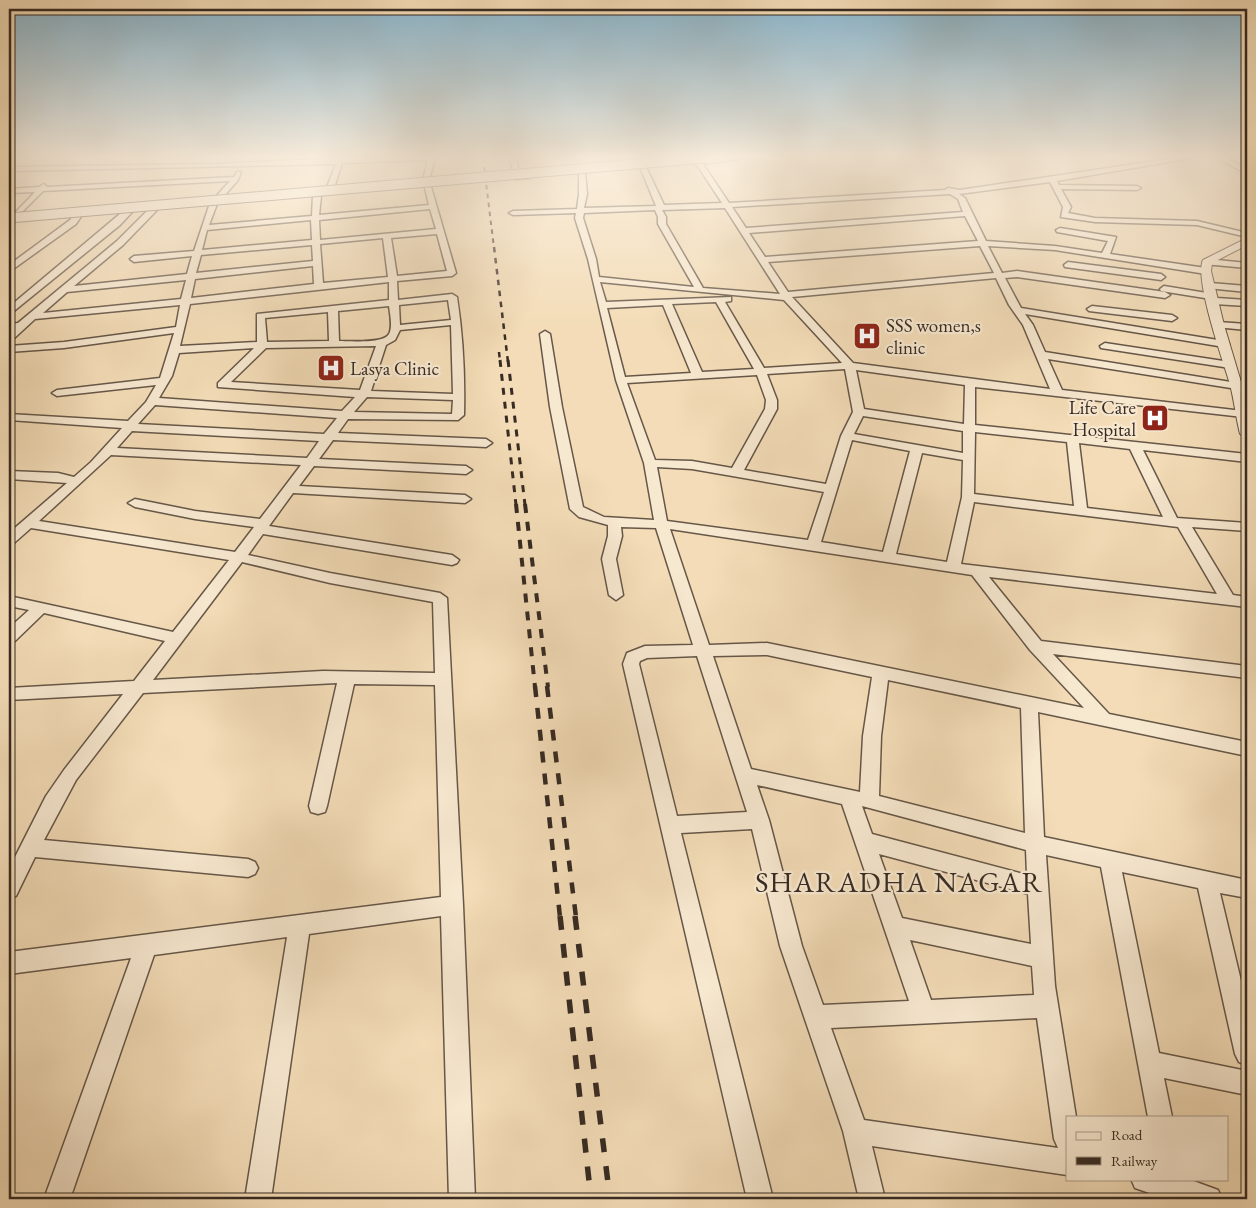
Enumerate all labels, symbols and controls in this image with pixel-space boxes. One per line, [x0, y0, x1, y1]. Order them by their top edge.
place label: SSS women,s clinic [886, 313, 981, 360]
hospital icon: SSS women,s clinic [852, 321, 882, 351]
hospital icon: Lasya Clinic [316, 353, 346, 383]
place label: Lasya Clinic [350, 356, 439, 381]
place label: Life Care Hospital [1069, 395, 1136, 442]
hospital icon: Life Care Hospital [1140, 403, 1170, 433]
district label: SHARADHA NAGAR [755, 863, 1043, 901]
legend [1066, 1116, 1228, 1180]
text: Road [1111, 1125, 1143, 1144]
text: Railway [1111, 1151, 1158, 1170]

